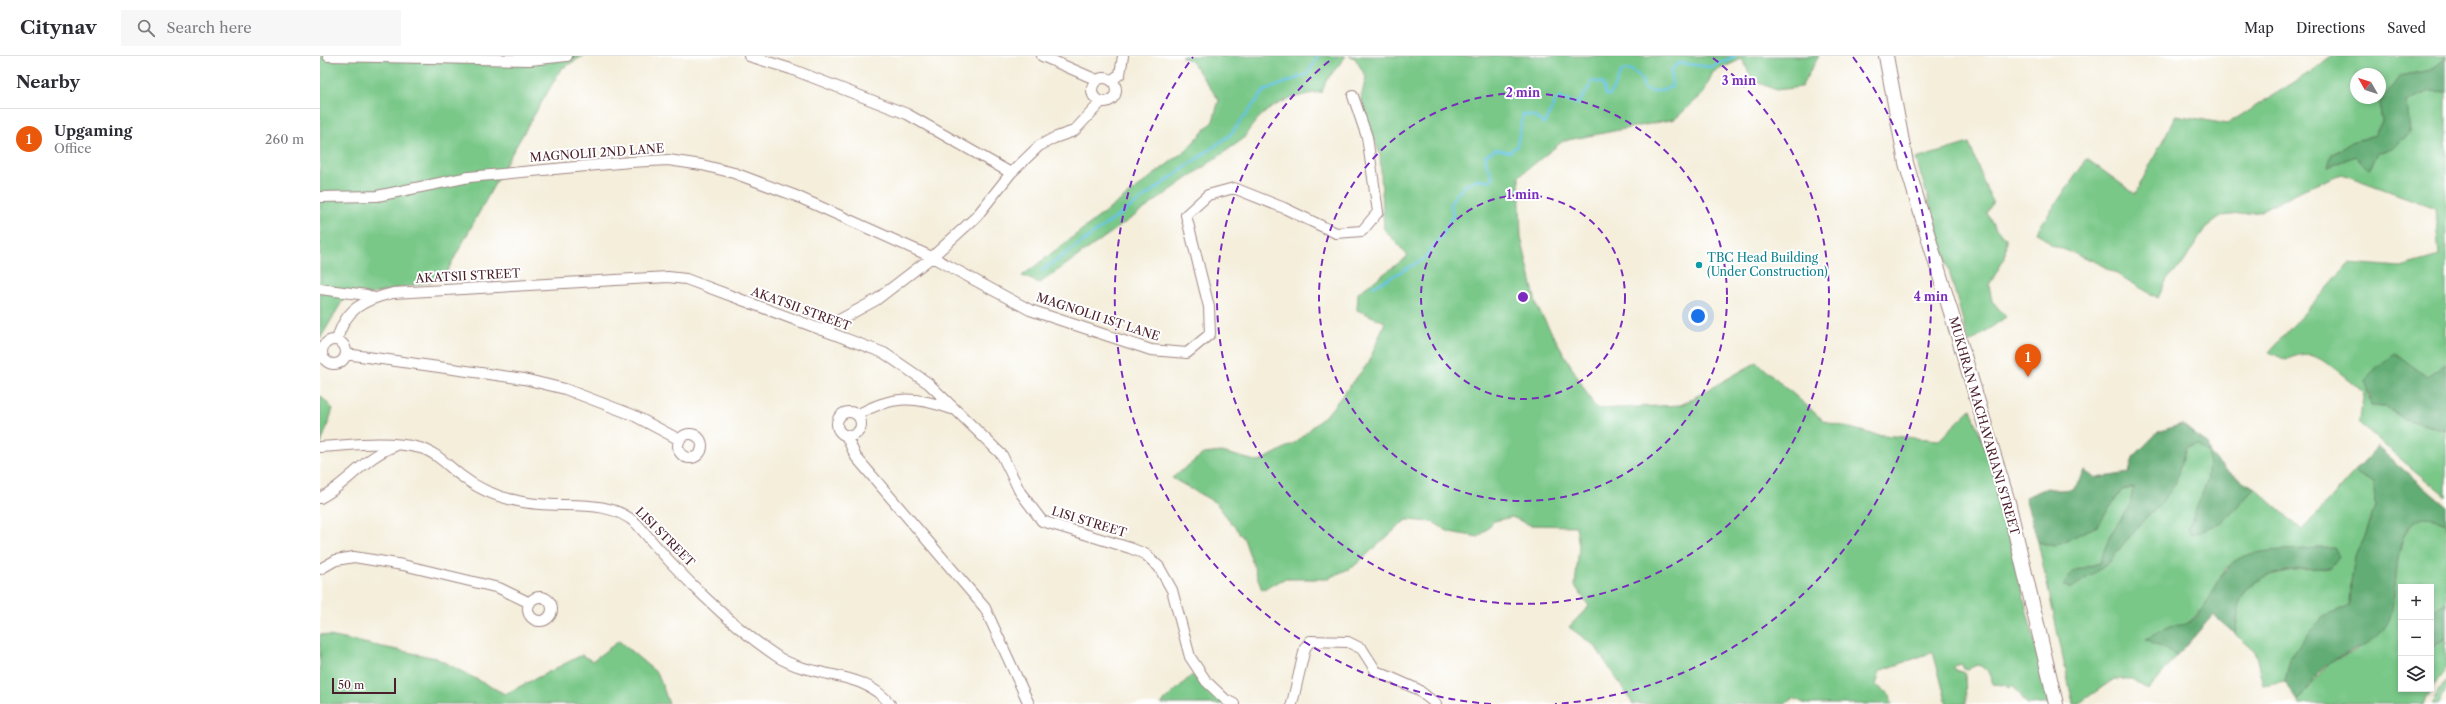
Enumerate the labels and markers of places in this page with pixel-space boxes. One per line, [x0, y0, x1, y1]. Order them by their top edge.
place label: TBC Head Building (Under Construction) [1707, 250, 1828, 279]
marker: TBC Head Building (Under Construction) [1694, 260, 1704, 270]
centre of rings [1516, 290, 1530, 304]
pin: 1 [2015, 344, 2041, 377]

